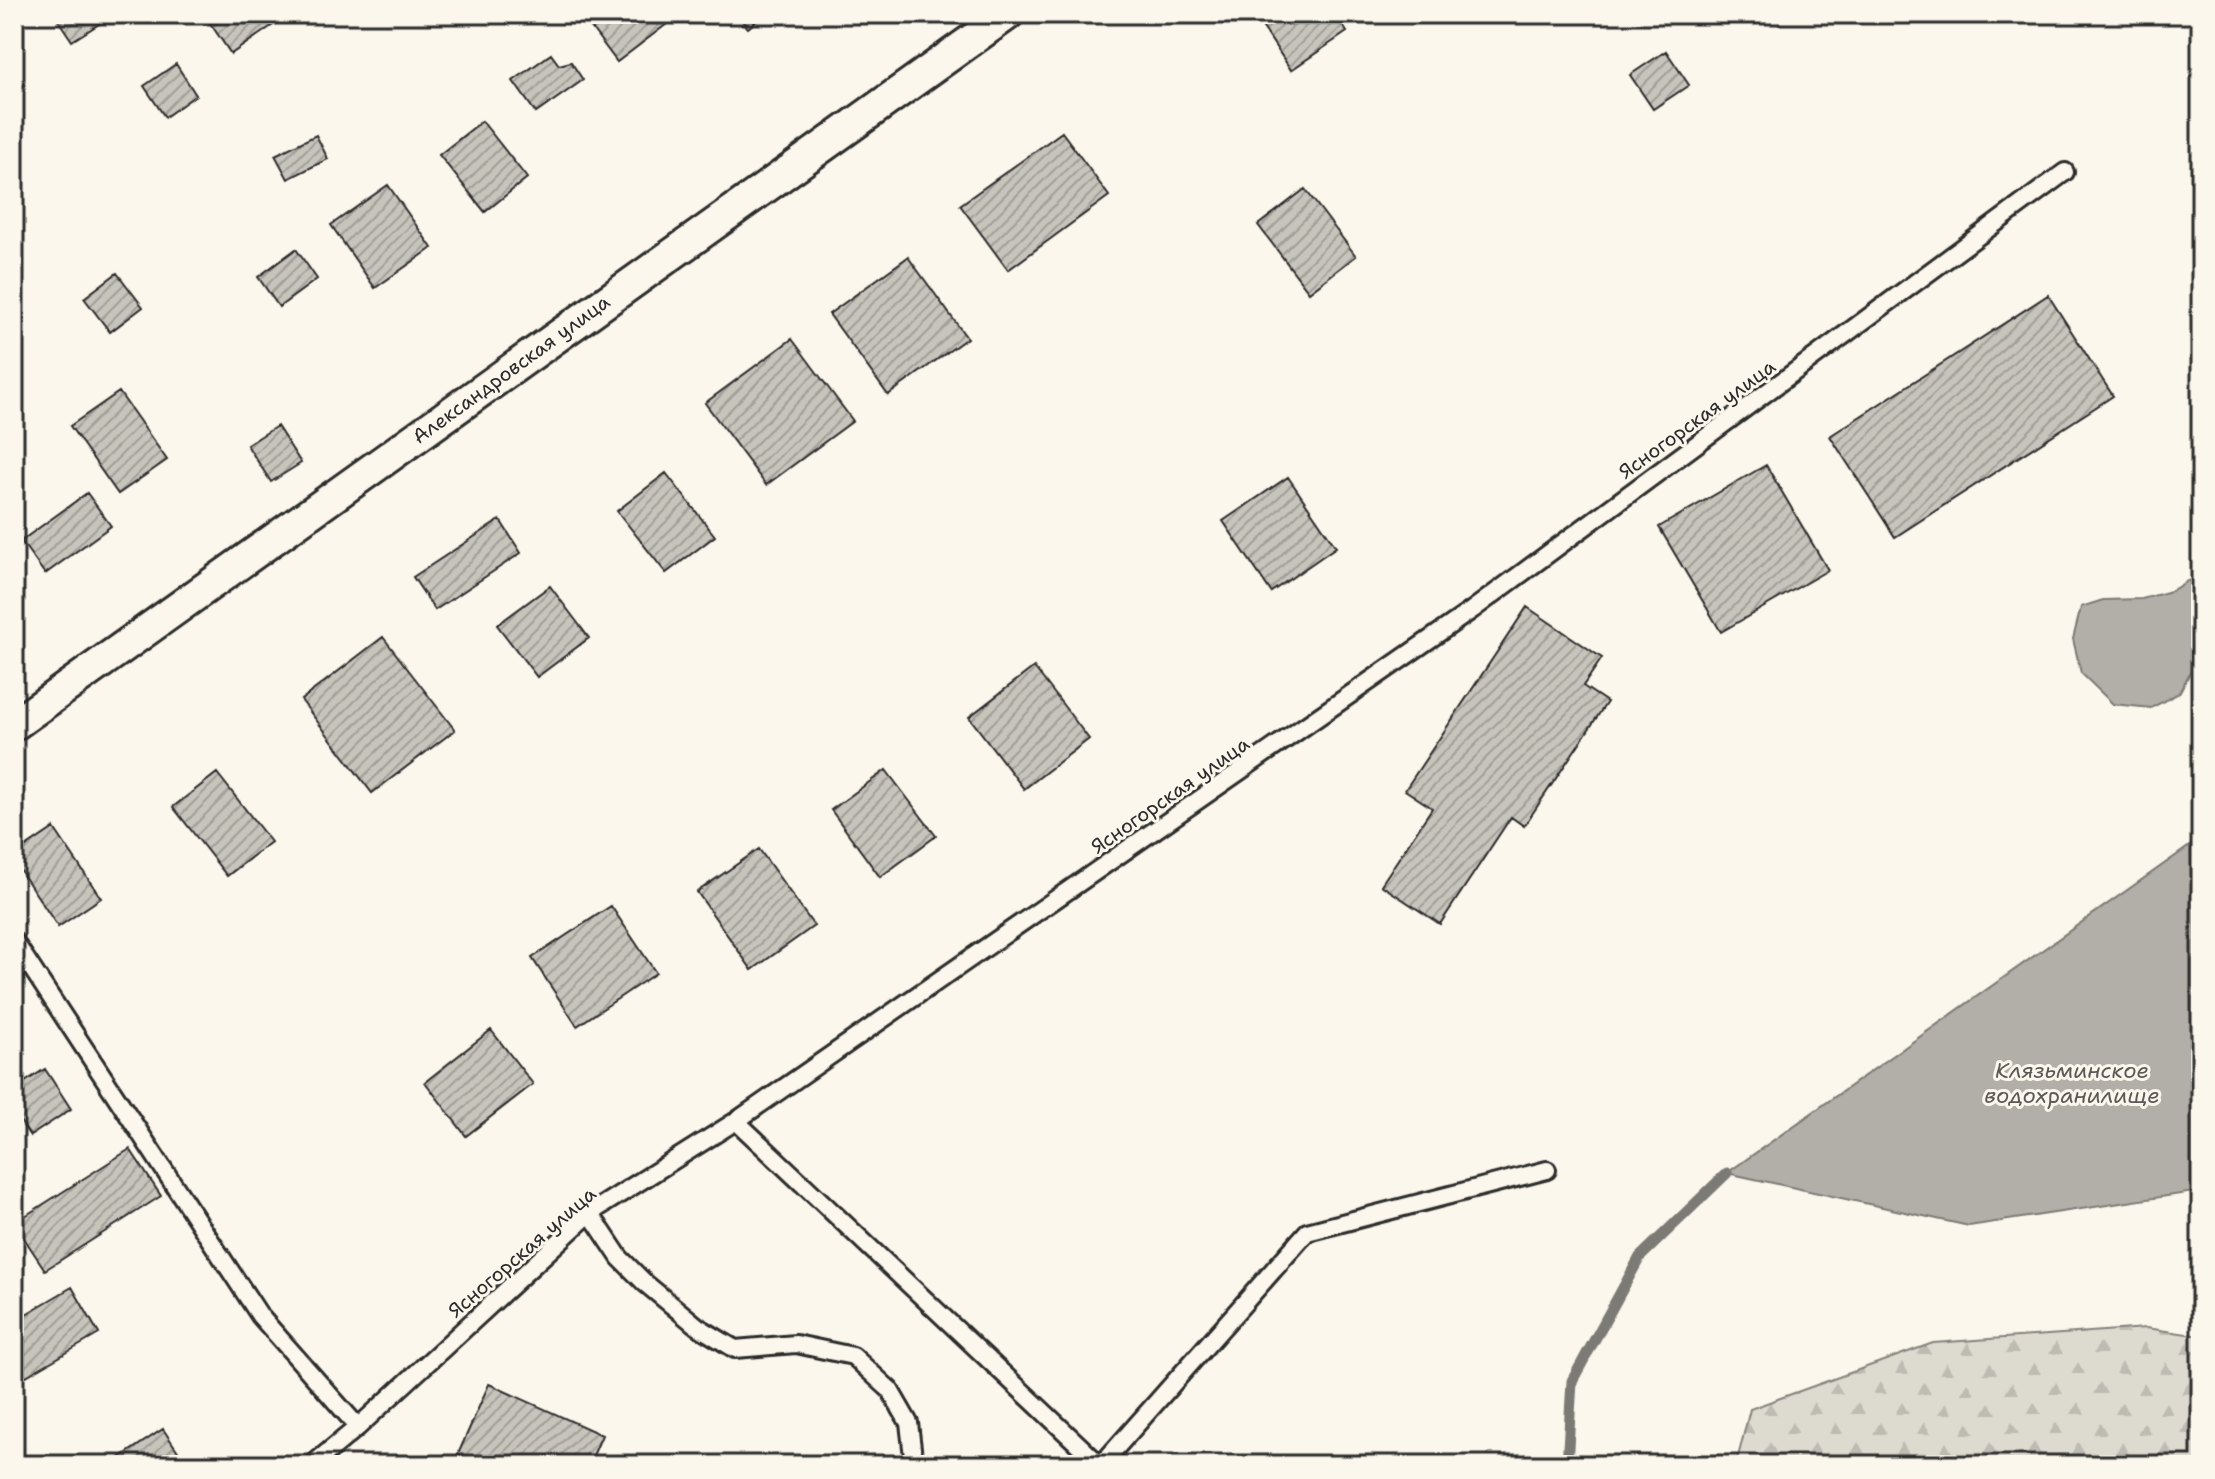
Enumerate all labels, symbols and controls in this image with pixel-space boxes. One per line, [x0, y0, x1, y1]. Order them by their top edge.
street label: Александровская улица [407, 288, 615, 449]
street label: Ясногорская улица [1613, 353, 1781, 485]
street label: Ясногорская улица [1086, 730, 1255, 859]
water label: Клязьминское водохранилище [1984, 1056, 2160, 1110]
street label: Ясногорская улица [443, 1180, 602, 1323]

